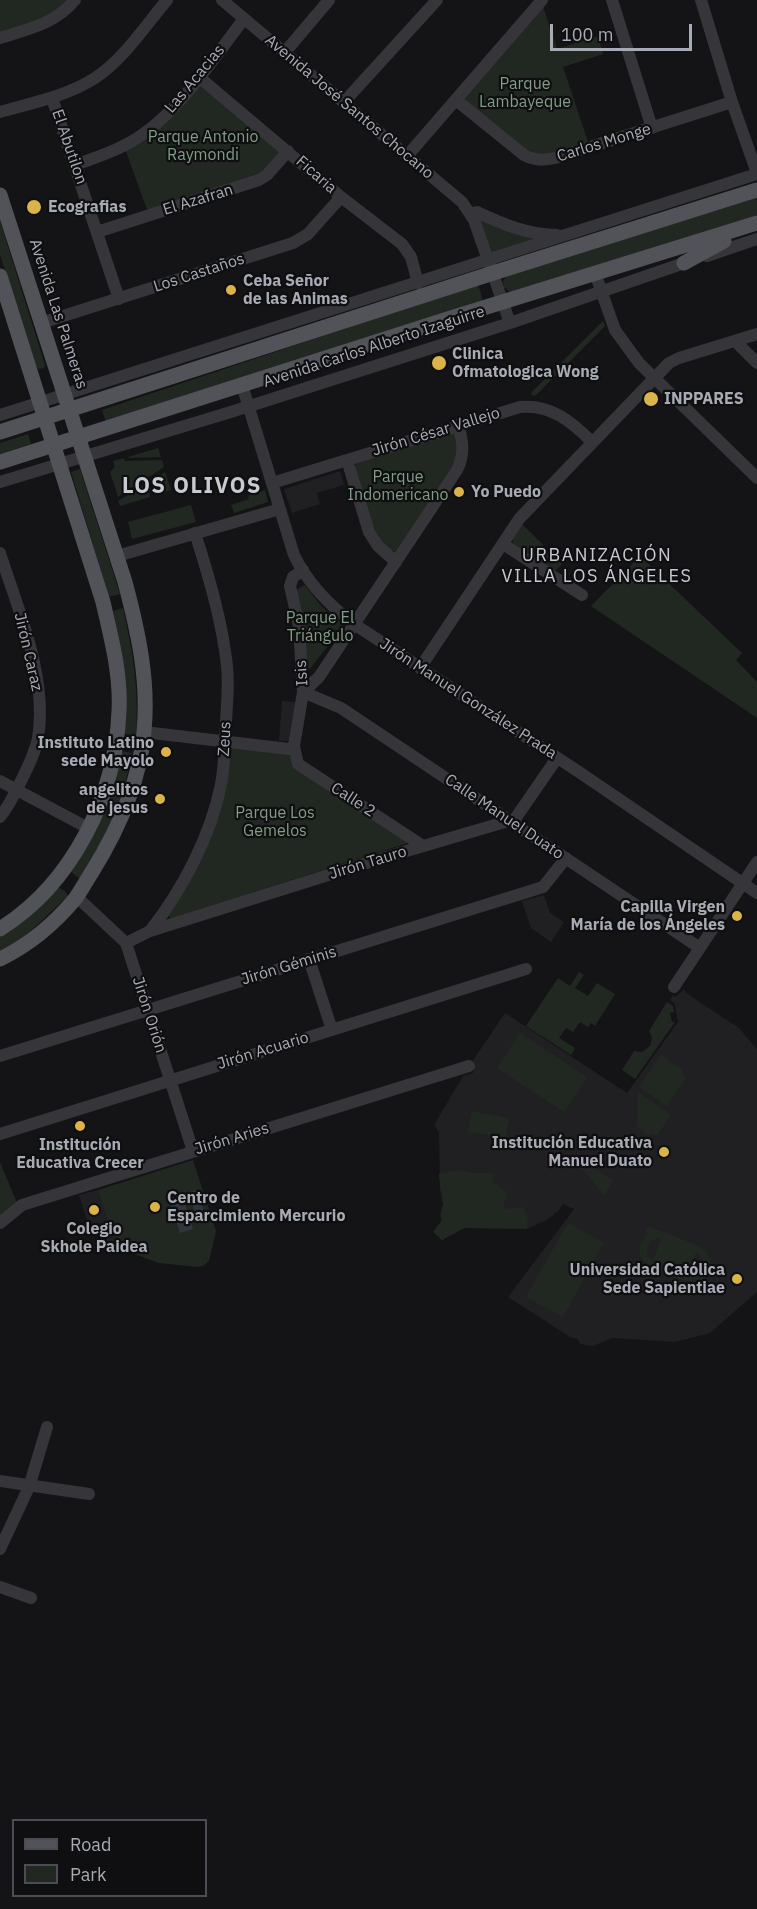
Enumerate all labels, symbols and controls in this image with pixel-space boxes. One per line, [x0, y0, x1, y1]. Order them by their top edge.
scale bar [553, 12, 696, 50]
text: 100 m [561, 23, 613, 46]
street label: Avenida José Santos Chocano [261, 31, 437, 183]
street label: Las Acacias [161, 41, 229, 117]
park label: Parque Lambayeque [479, 74, 571, 112]
street label: El Abutilon [47, 107, 91, 187]
street label: Carlos Monge [555, 120, 653, 166]
park label: Parque Antonio Raymondi [148, 127, 258, 165]
street label: Ficaria [292, 152, 340, 198]
street label: El Azafran [161, 180, 235, 220]
place label: Ecografias [48, 197, 126, 217]
marker: Ecografias [25, 198, 43, 216]
street label: Avenida Las Palmeras [25, 237, 91, 391]
street label: Los Castaños [151, 249, 247, 297]
place label: Ceba Señor de las Animas [243, 271, 348, 309]
marker: Ceba Señor de las Animas [224, 283, 238, 297]
street label: Avenida Carlos Alberto Izaguirre [261, 302, 487, 392]
place label: Clinica Ofmatologica Wong [452, 344, 599, 382]
marker: Clinica Ofmatologica Wong [430, 354, 448, 372]
place label: INPPARES [664, 389, 744, 409]
marker: INPPARES [642, 390, 660, 408]
street label: Jirón César Vallejo [370, 403, 502, 461]
park label: Parque Indomericano [348, 467, 448, 505]
district label: LOS OLIVOS [122, 474, 262, 500]
place label: Yo Puedo [471, 482, 541, 502]
marker: Yo Puedo [452, 485, 466, 499]
district label: URBANIZACIÓN VILLA LOS ÁNGELES [502, 545, 692, 588]
park label: Parque El Triángulo [286, 608, 354, 646]
street label: Jirón Caraz [10, 611, 46, 693]
street label: Jirón Manuel González Prada [376, 634, 560, 764]
street label: Isis [292, 659, 312, 687]
street label: Zeus [215, 721, 235, 757]
place label: Instituto Latino sede Mayolo [38, 733, 154, 771]
marker: Instituto Latino sede Mayolo [159, 745, 173, 759]
street label: Calle Manuel Duato [441, 770, 567, 864]
street label: Calle 2 [327, 779, 379, 821]
place label: angelitos de jesus [79, 780, 148, 818]
marker: angelitos de jesus [153, 792, 167, 806]
park label: Parque Los Gemelos [235, 803, 315, 841]
street label: Jirón Tauro [327, 842, 409, 884]
place label: Capilla Virgen María de los Ángeles [571, 897, 725, 935]
marker: Capilla Virgen María de los Ángeles [730, 909, 744, 923]
street label: Jirón Géminis [239, 942, 339, 990]
street label: Jirón Orión [128, 974, 170, 1056]
street label: Jirón Acuario [215, 1028, 311, 1074]
marker: Institución Educativa Crecer [73, 1119, 87, 1133]
street label: Jirón Aries [193, 1119, 271, 1159]
place label: Institución Educativa Manuel Duato [492, 1133, 652, 1171]
place label: Institución Educativa Crecer [16, 1135, 144, 1173]
marker: Institución Educativa Manuel Duato [657, 1145, 671, 1159]
place label: Centro de Esparcimiento Mercurio [167, 1188, 345, 1226]
marker: Centro de Esparcimiento Mercurio [148, 1200, 162, 1214]
marker: Colegio Skhole Paidea [87, 1203, 101, 1217]
place label: Colegio Skhole Paidea [40, 1219, 148, 1257]
place label: Universidad Católica Sede Sapientiae [570, 1260, 725, 1298]
marker: Universidad Católica Sede Sapientiae [730, 1272, 744, 1286]
legend [12, 1819, 207, 1897]
text: Road [70, 1833, 111, 1856]
text: Park [70, 1863, 106, 1886]

